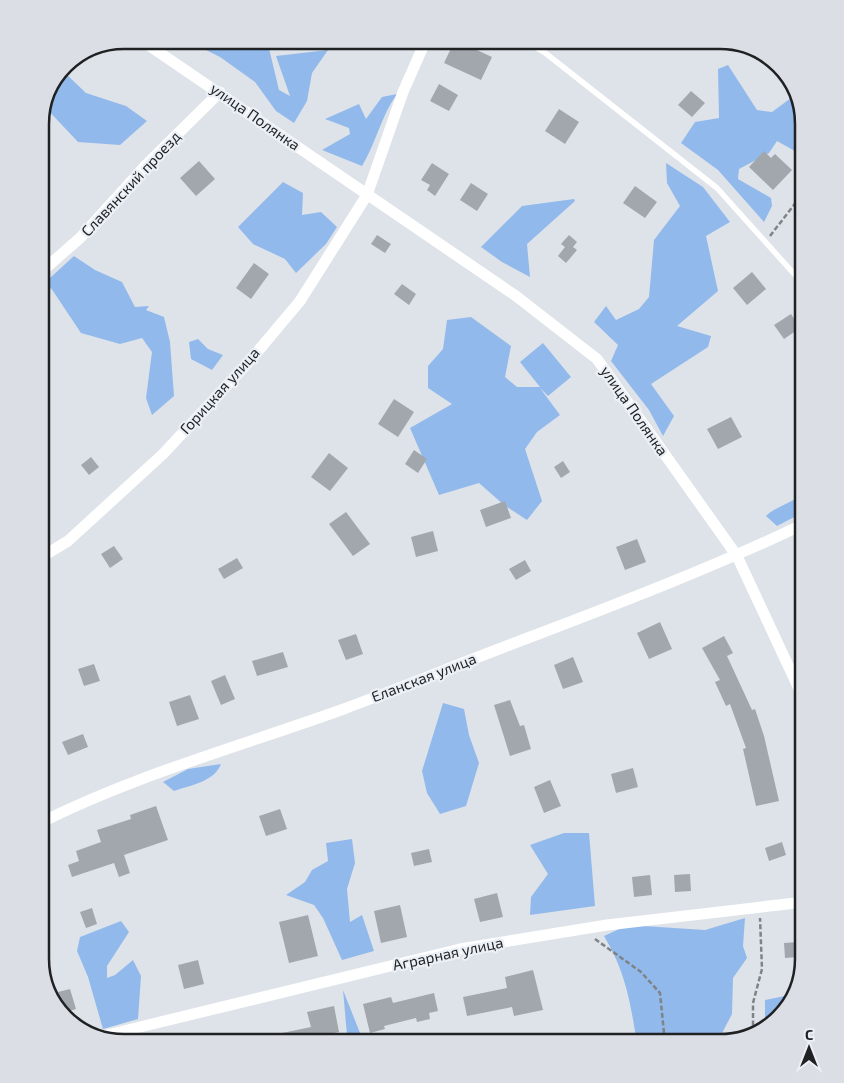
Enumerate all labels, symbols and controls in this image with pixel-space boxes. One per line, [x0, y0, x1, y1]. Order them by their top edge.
street label: улица Полянка [207, 79, 304, 155]
street label: Славянский проезд [77, 127, 184, 240]
street label: Горицкая улица [176, 343, 264, 438]
street label: улица Полянка [596, 362, 672, 459]
street label: Еланская улица [369, 649, 479, 706]
street label: Аграрная улица [391, 933, 505, 974]
north arrow [784, 1023, 834, 1073]
text: С [805, 1026, 813, 1043]

